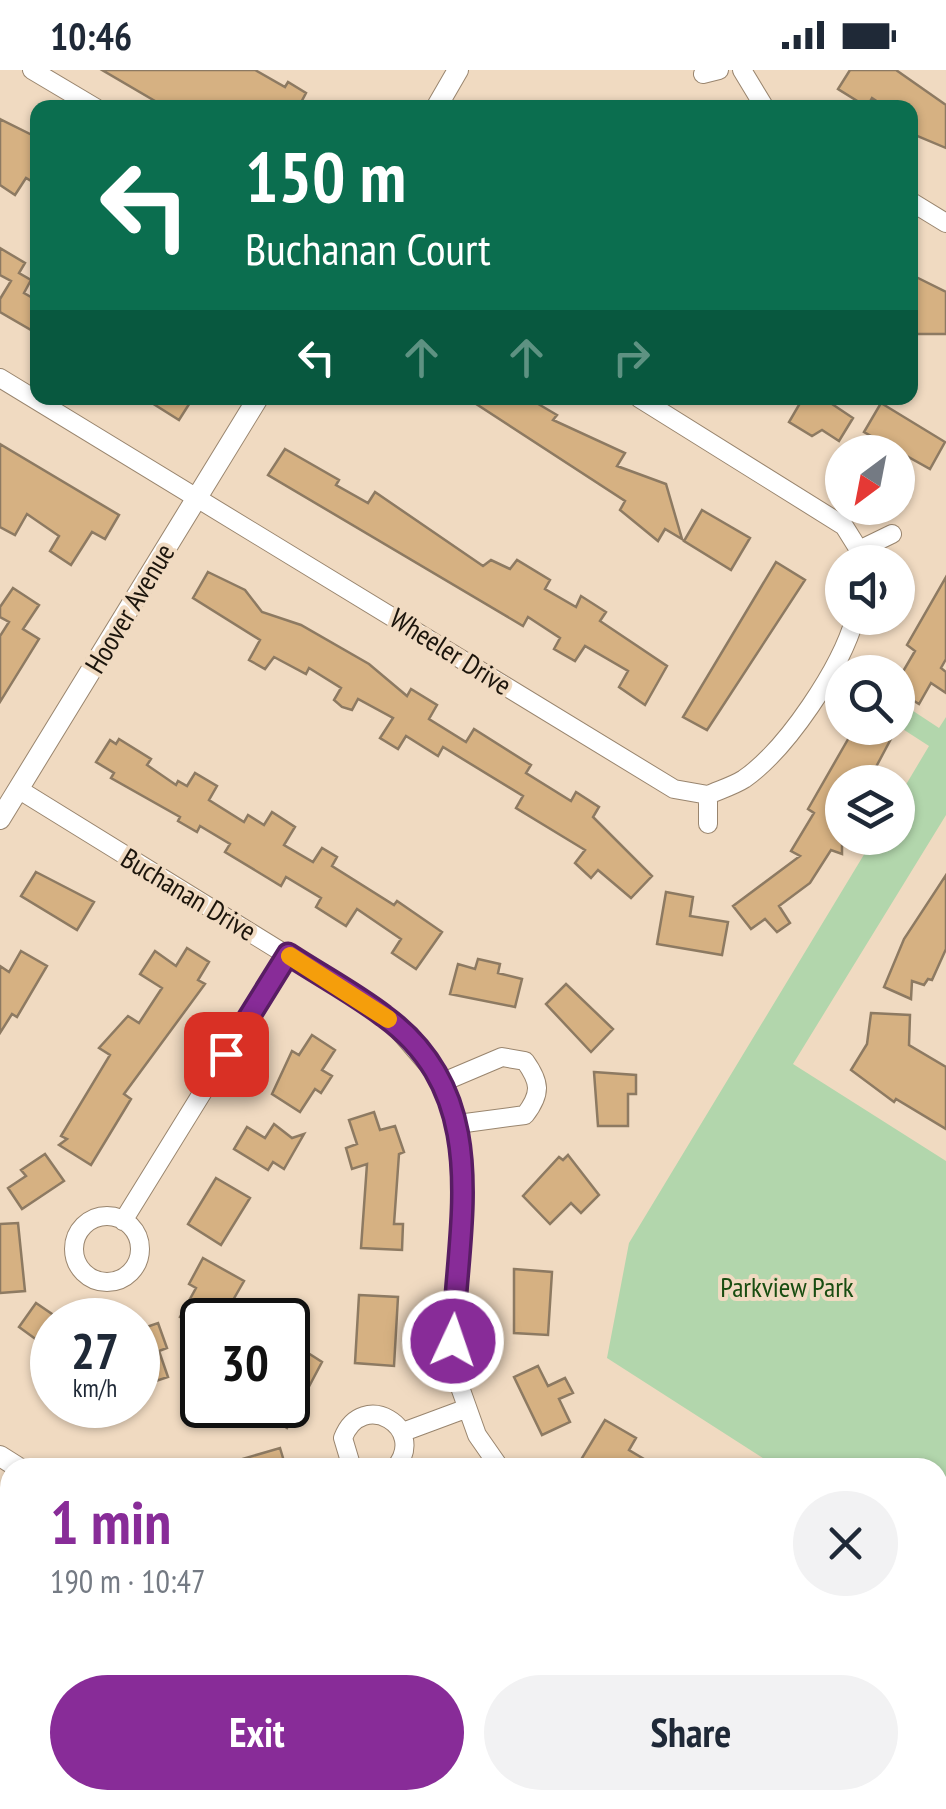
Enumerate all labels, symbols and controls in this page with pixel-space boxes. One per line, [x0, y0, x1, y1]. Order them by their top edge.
text: 10:46 [50, 11, 132, 60]
text: 150 m [245, 131, 406, 221]
icon: left [80, 140, 210, 270]
text: Buchanan Court [245, 219, 491, 277]
icon: left [289, 330, 344, 385]
icon: ahead [394, 330, 449, 385]
icon: ahead [499, 330, 554, 385]
icon: right [604, 330, 659, 385]
north arrow [825, 435, 915, 525]
map controls [825, 435, 915, 855]
street label: Hoover Avenue [76, 536, 182, 680]
button: sound [825, 545, 915, 635]
street label: Wheeler Drive [383, 599, 519, 703]
button: search [825, 655, 915, 745]
button: layers [825, 765, 915, 855]
street label: Buchanan Drive [115, 839, 263, 949]
pin [184, 1012, 269, 1097]
icon: arrive [199, 1027, 254, 1082]
park label: Parkview Park [720, 1268, 854, 1305]
position arrow [401, 1289, 505, 1393]
speed limit sign: 30 [180, 1298, 310, 1428]
text: 27 [71, 1318, 119, 1383]
text: km/h [73, 1372, 117, 1404]
text: 1 min [50, 1483, 171, 1561]
button: close [793, 1491, 898, 1596]
text: 190 m · 10:47 [50, 1560, 205, 1602]
button: Exit [50, 1675, 464, 1790]
button: Share [484, 1675, 898, 1790]

